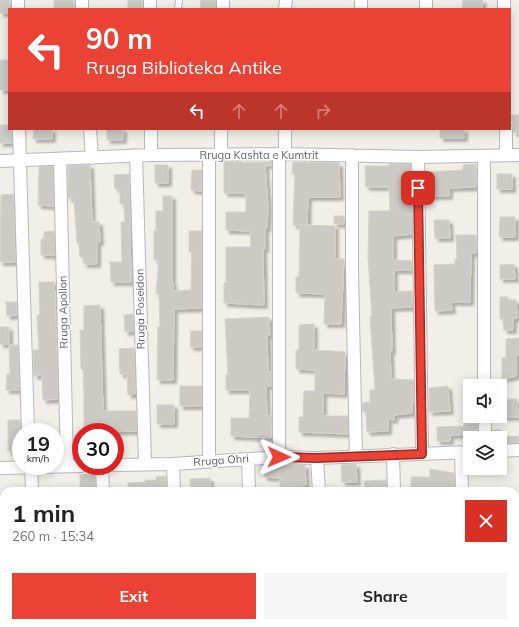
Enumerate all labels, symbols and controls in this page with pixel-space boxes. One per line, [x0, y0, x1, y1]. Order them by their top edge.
text: 90 m [86, 21, 152, 56]
icon: left [20, 24, 72, 76]
text: Rruga Biblioteka Antike [86, 56, 282, 79]
icon: left [186, 100, 208, 122]
icon: ahead [228, 100, 250, 122]
icon: ahead [270, 100, 292, 122]
icon: right [312, 100, 334, 122]
street label: Rruga Kashta e Kumtrit [200, 148, 319, 162]
pin [401, 171, 435, 205]
icon: arrive [407, 177, 429, 199]
street label: Rruga Poseidon [132, 269, 148, 349]
street label: Rruga Apollon [55, 275, 71, 349]
map controls [463, 379, 507, 475]
button: sound [463, 379, 507, 423]
speed limit sign: 30 [72, 423, 124, 475]
text: 19 [26, 431, 50, 456]
button: layers [463, 431, 507, 475]
position arrow [258, 436, 300, 478]
street label: Rruga Ohri [193, 451, 249, 469]
text: km/h [27, 452, 49, 465]
text: 1 min [12, 498, 75, 528]
button: close [465, 500, 507, 542]
text: 260 m · 15:34 [12, 528, 94, 544]
button: Exit [12, 573, 256, 619]
button: Share [264, 573, 507, 619]

